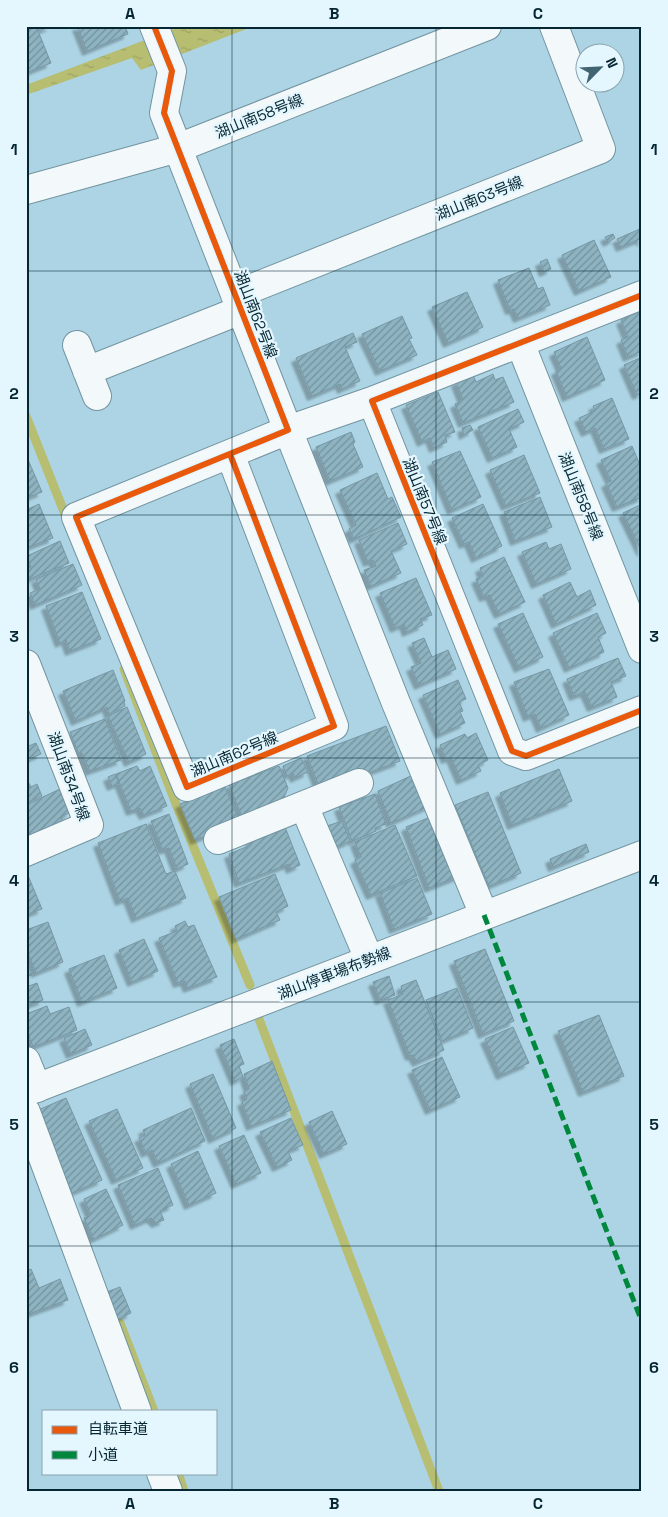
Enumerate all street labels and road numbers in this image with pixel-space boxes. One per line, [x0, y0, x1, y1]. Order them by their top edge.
street label: 湖山南58号線 [212, 90, 306, 142]
street label: 湖山南63号線 [432, 172, 526, 224]
street label: 湖山南62号線 [230, 267, 282, 361]
street label: 湖山南58号線 [555, 449, 607, 543]
street label: 湖山南57号線 [399, 455, 451, 547]
street label: 湖山南62号線 [187, 727, 281, 781]
street label: 湖山南34号線 [44, 729, 94, 823]
street label: 湖山停車場布勢線 [275, 943, 393, 1003]

